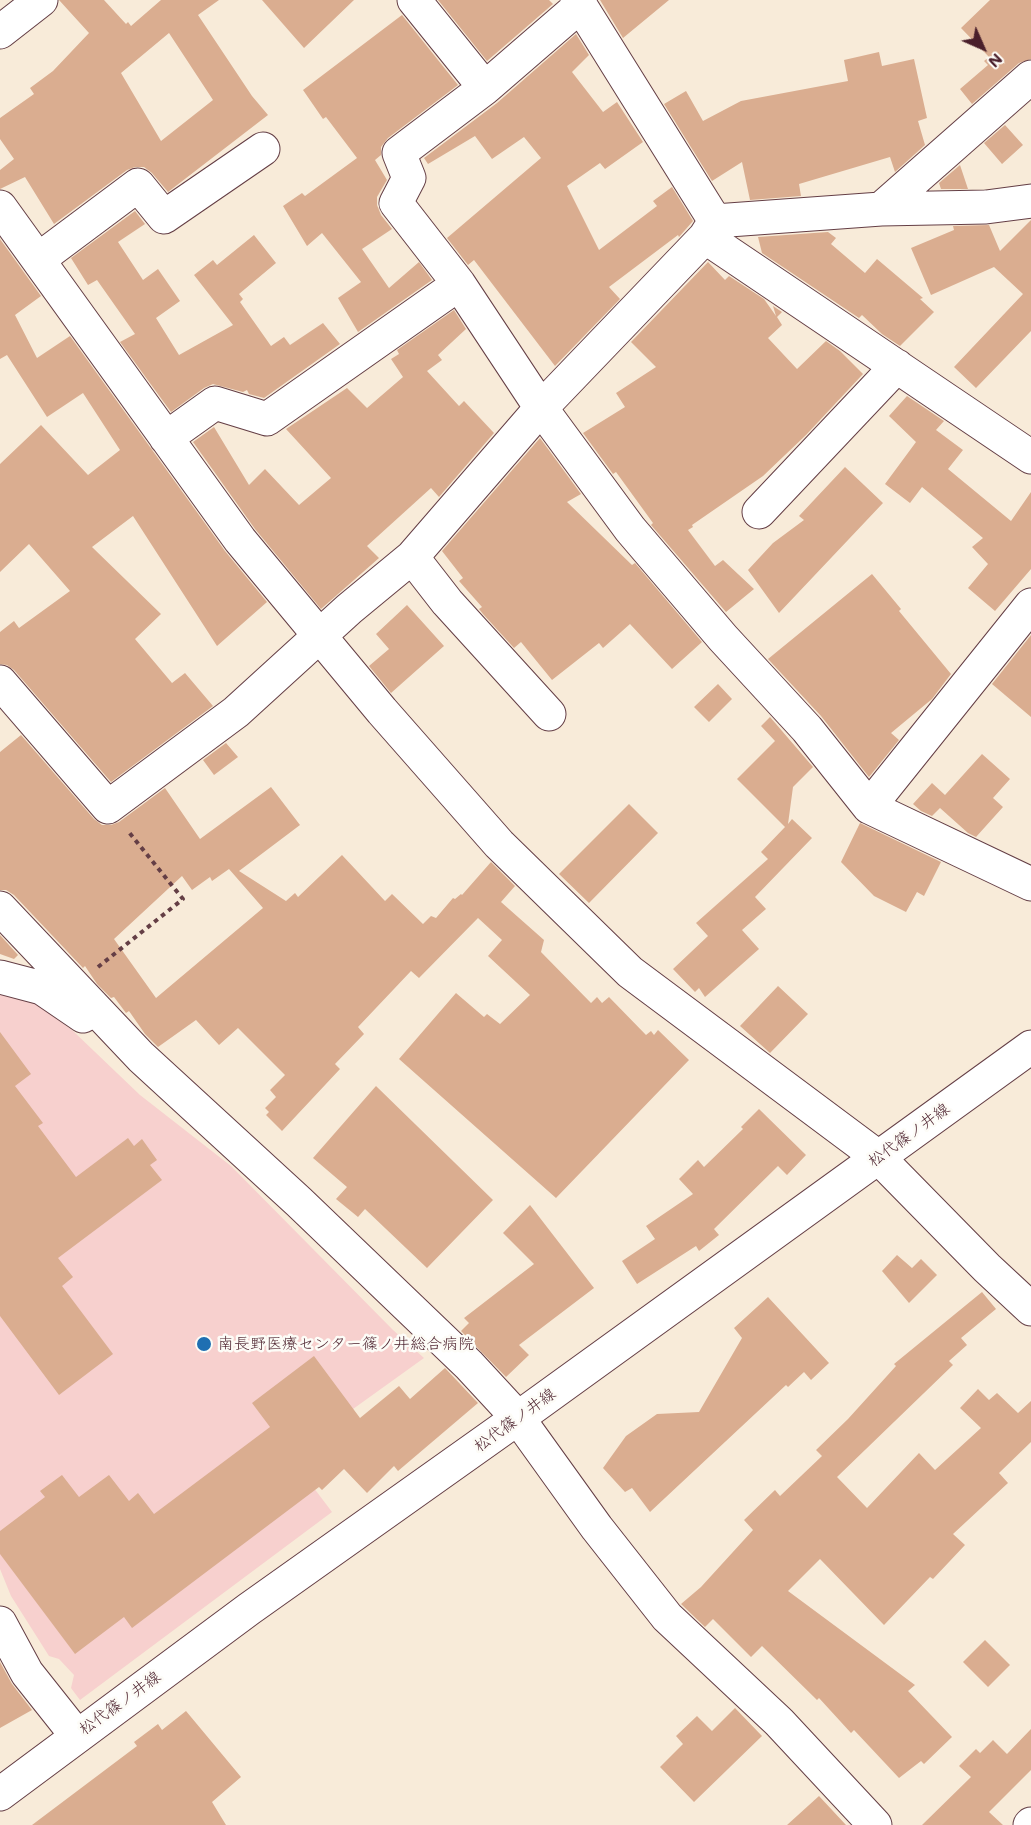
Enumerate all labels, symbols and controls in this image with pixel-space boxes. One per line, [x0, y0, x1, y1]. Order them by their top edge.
north arrow [953, 18, 1013, 78]
text: N [984, 49, 1008, 73]
street label: 松代篠ノ井線 [865, 1099, 953, 1171]
place label: 南長野医療センター篠ノ井総合病院 [218, 1334, 474, 1354]
marker: 南長野医療センター篠ノ井総合病院 [195, 1335, 213, 1353]
street label: 松代篠ノ井線 [471, 1384, 559, 1456]
street label: 松代篠ノ井線 [76, 1667, 164, 1739]

